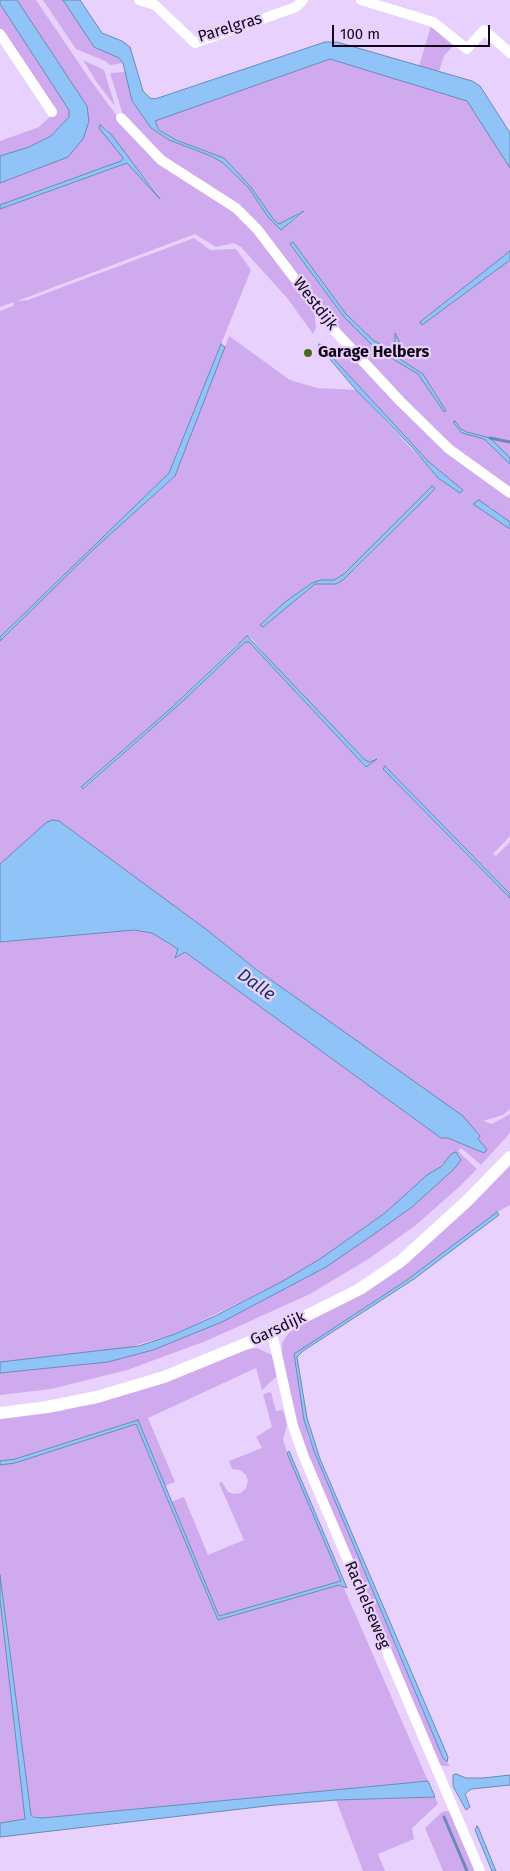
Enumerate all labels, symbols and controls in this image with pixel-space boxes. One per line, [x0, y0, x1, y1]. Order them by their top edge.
street label: Parelgras [196, 9, 264, 47]
scale bar [335, 15, 492, 47]
text: 100 m [340, 25, 380, 43]
street label: Westdijk [288, 274, 342, 334]
place label: Garage Helbers [318, 343, 429, 363]
marker: Garage Helbers [302, 347, 314, 359]
water label: Dalle [233, 964, 279, 1006]
street label: Garsdijk [247, 1308, 309, 1350]
street label: Rachelseweg [340, 1558, 394, 1652]

